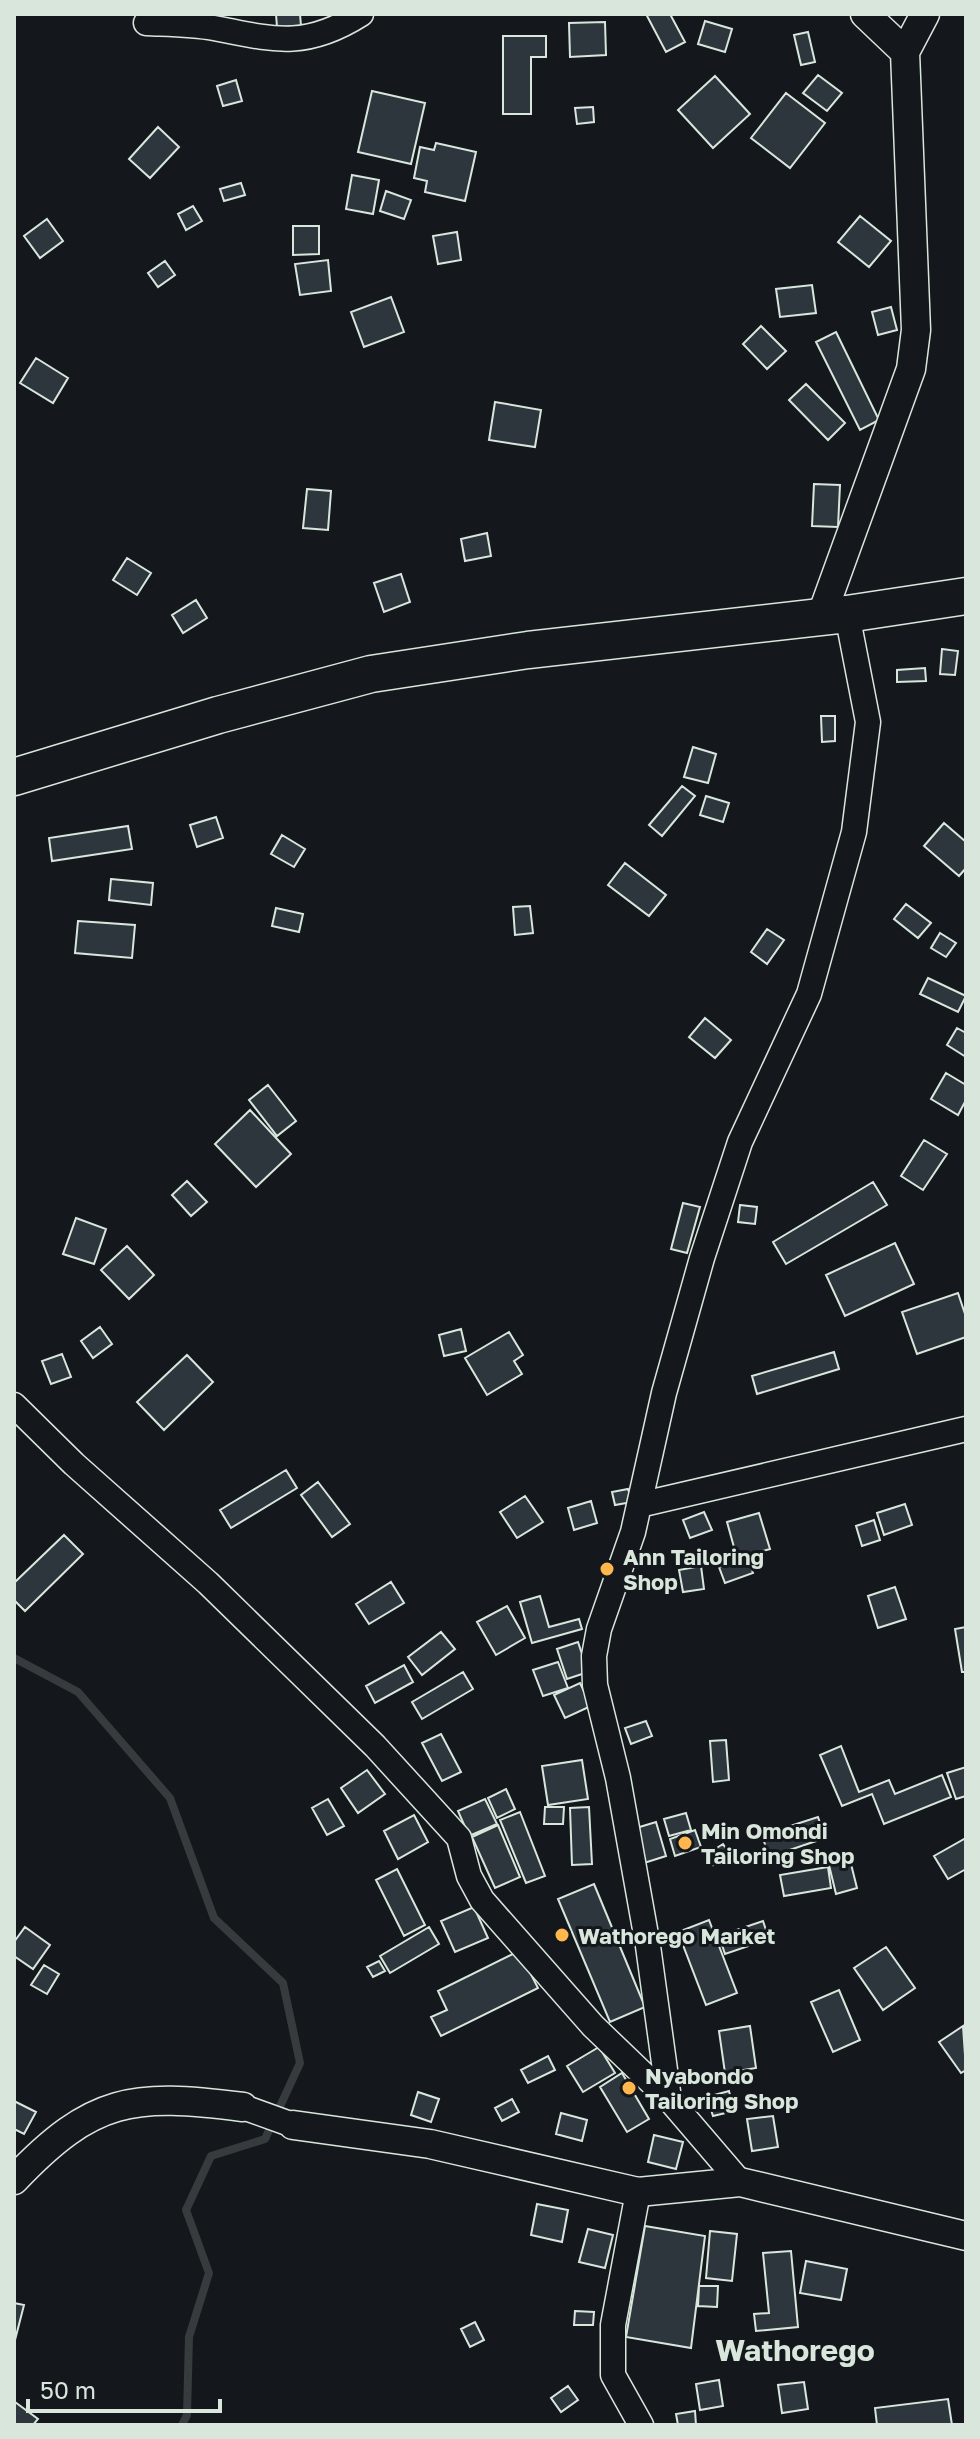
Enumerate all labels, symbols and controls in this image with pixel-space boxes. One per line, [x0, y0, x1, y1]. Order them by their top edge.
place label: Ann Tailoring Shop [623, 1543, 764, 1595]
marker: Ann Tailoring Shop [598, 1560, 616, 1578]
place label: Min Omondi Tailoring Shop [701, 1817, 855, 1869]
marker: Min Omondi Tailoring Shop [676, 1834, 694, 1852]
place label: Wathorego Market [578, 1922, 776, 1949]
marker: Wathorego Market [553, 1926, 571, 1944]
place label: Nyabondo Tailoring Shop [645, 2062, 799, 2114]
marker: Nyabondo Tailoring Shop [620, 2079, 638, 2097]
district label: Wathorego [715, 2332, 875, 2368]
scale bar [28, 2363, 220, 2413]
text: 50 m [40, 2375, 96, 2404]

